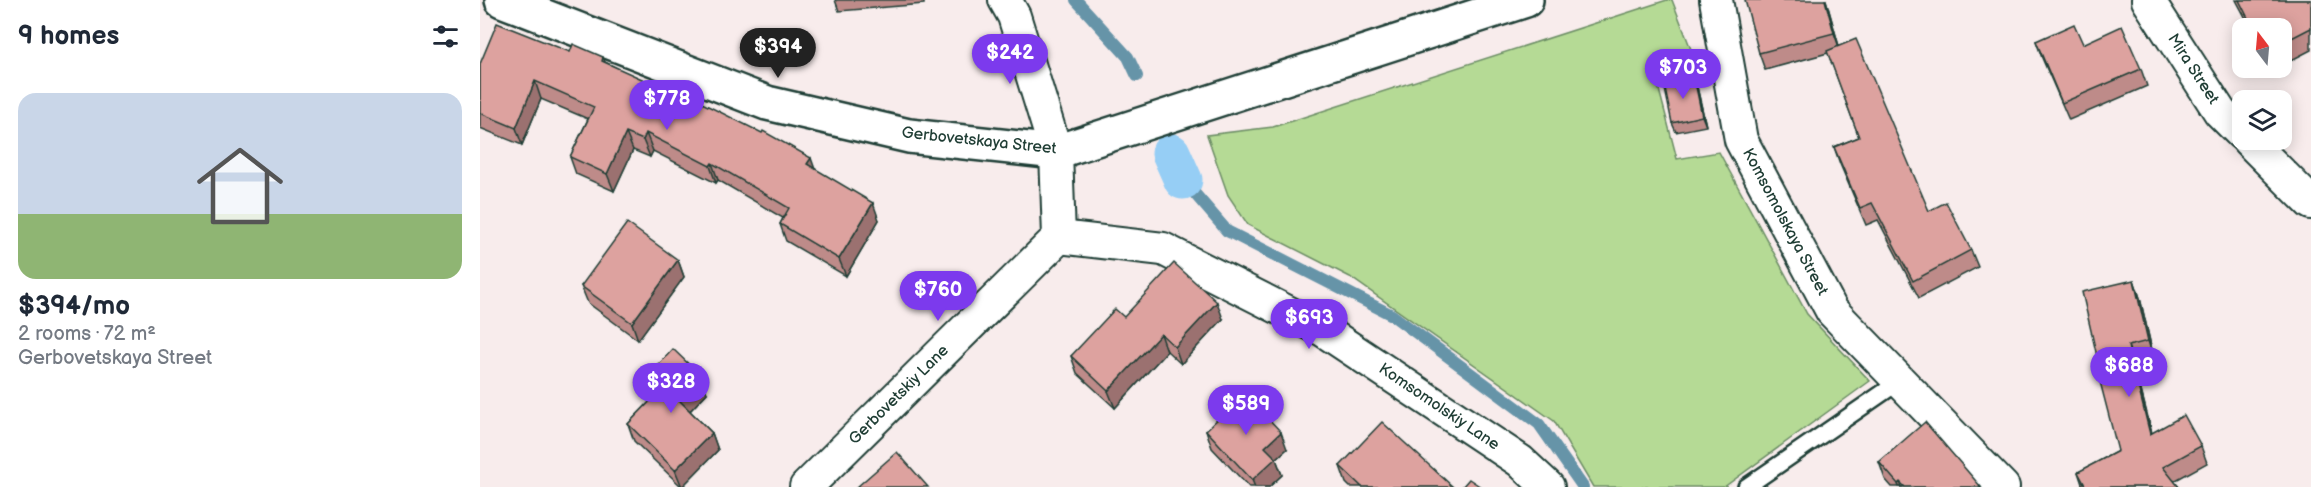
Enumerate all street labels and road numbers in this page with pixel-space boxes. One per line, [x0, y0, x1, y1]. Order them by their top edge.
street label: Mira Street [2163, 30, 2223, 108]
street label: Gerbovetskaya Street [901, 123, 1057, 159]
street label: Komsomolskaya Street [1738, 145, 1832, 299]
street label: Gerbovetskiy Lane [845, 341, 953, 449]
street label: Komsomolskiy Lane [1375, 360, 1503, 455]

